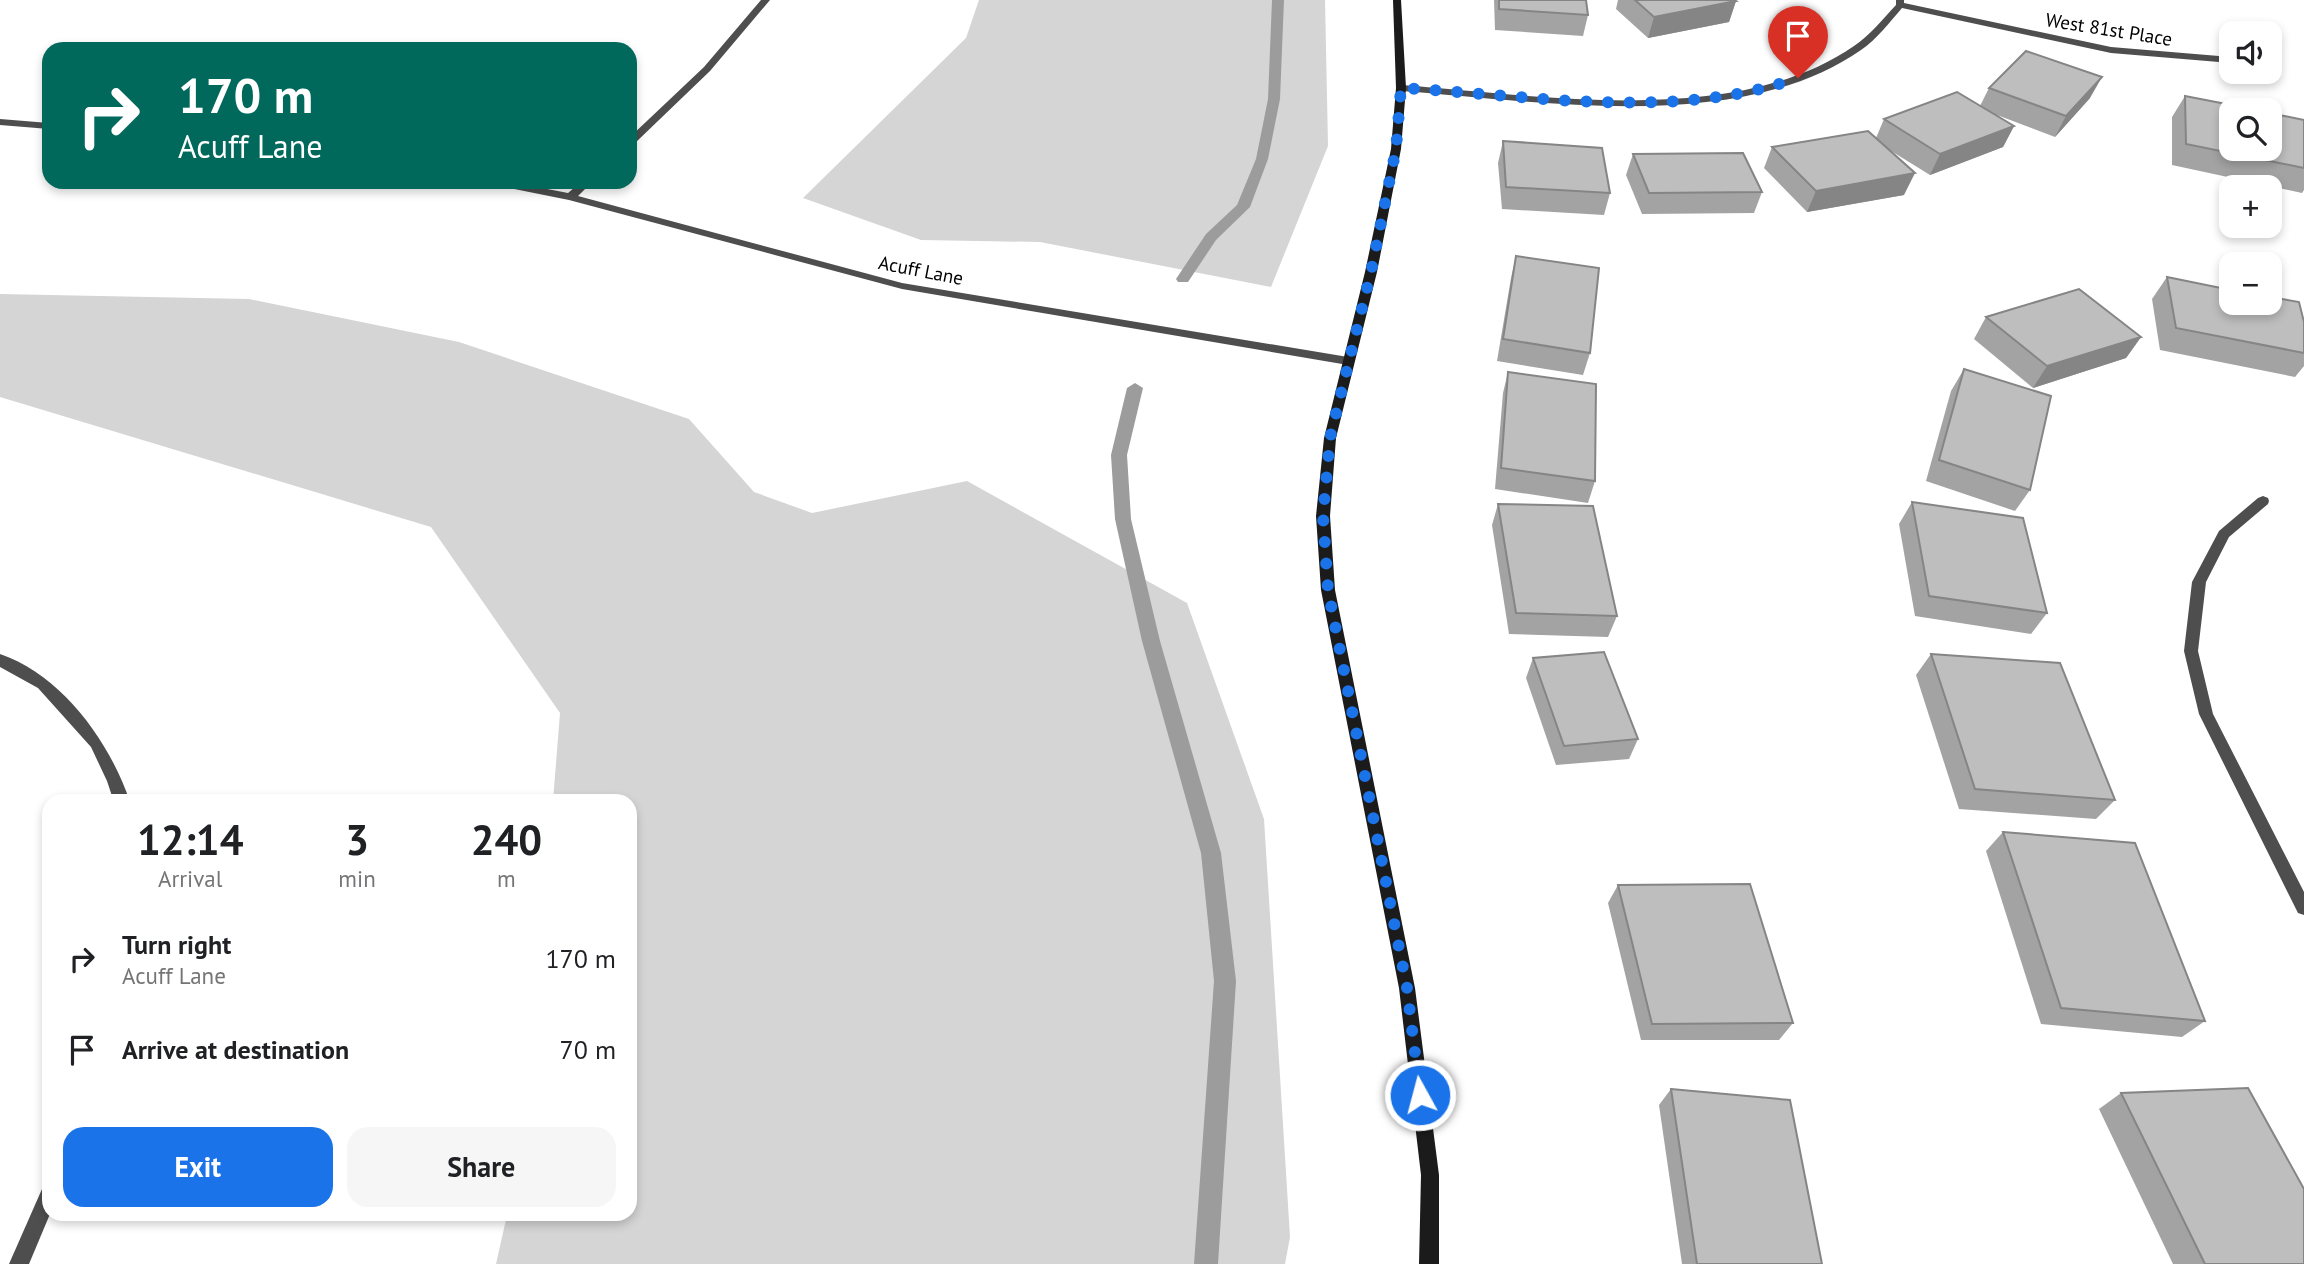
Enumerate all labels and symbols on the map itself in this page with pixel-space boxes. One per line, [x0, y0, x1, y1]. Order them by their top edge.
pin [1768, 6, 1828, 78]
street label: West 81st Place [2044, 7, 2174, 51]
street label: Acuff Lane [877, 250, 965, 290]
position arrow [1383, 1058, 1457, 1132]

